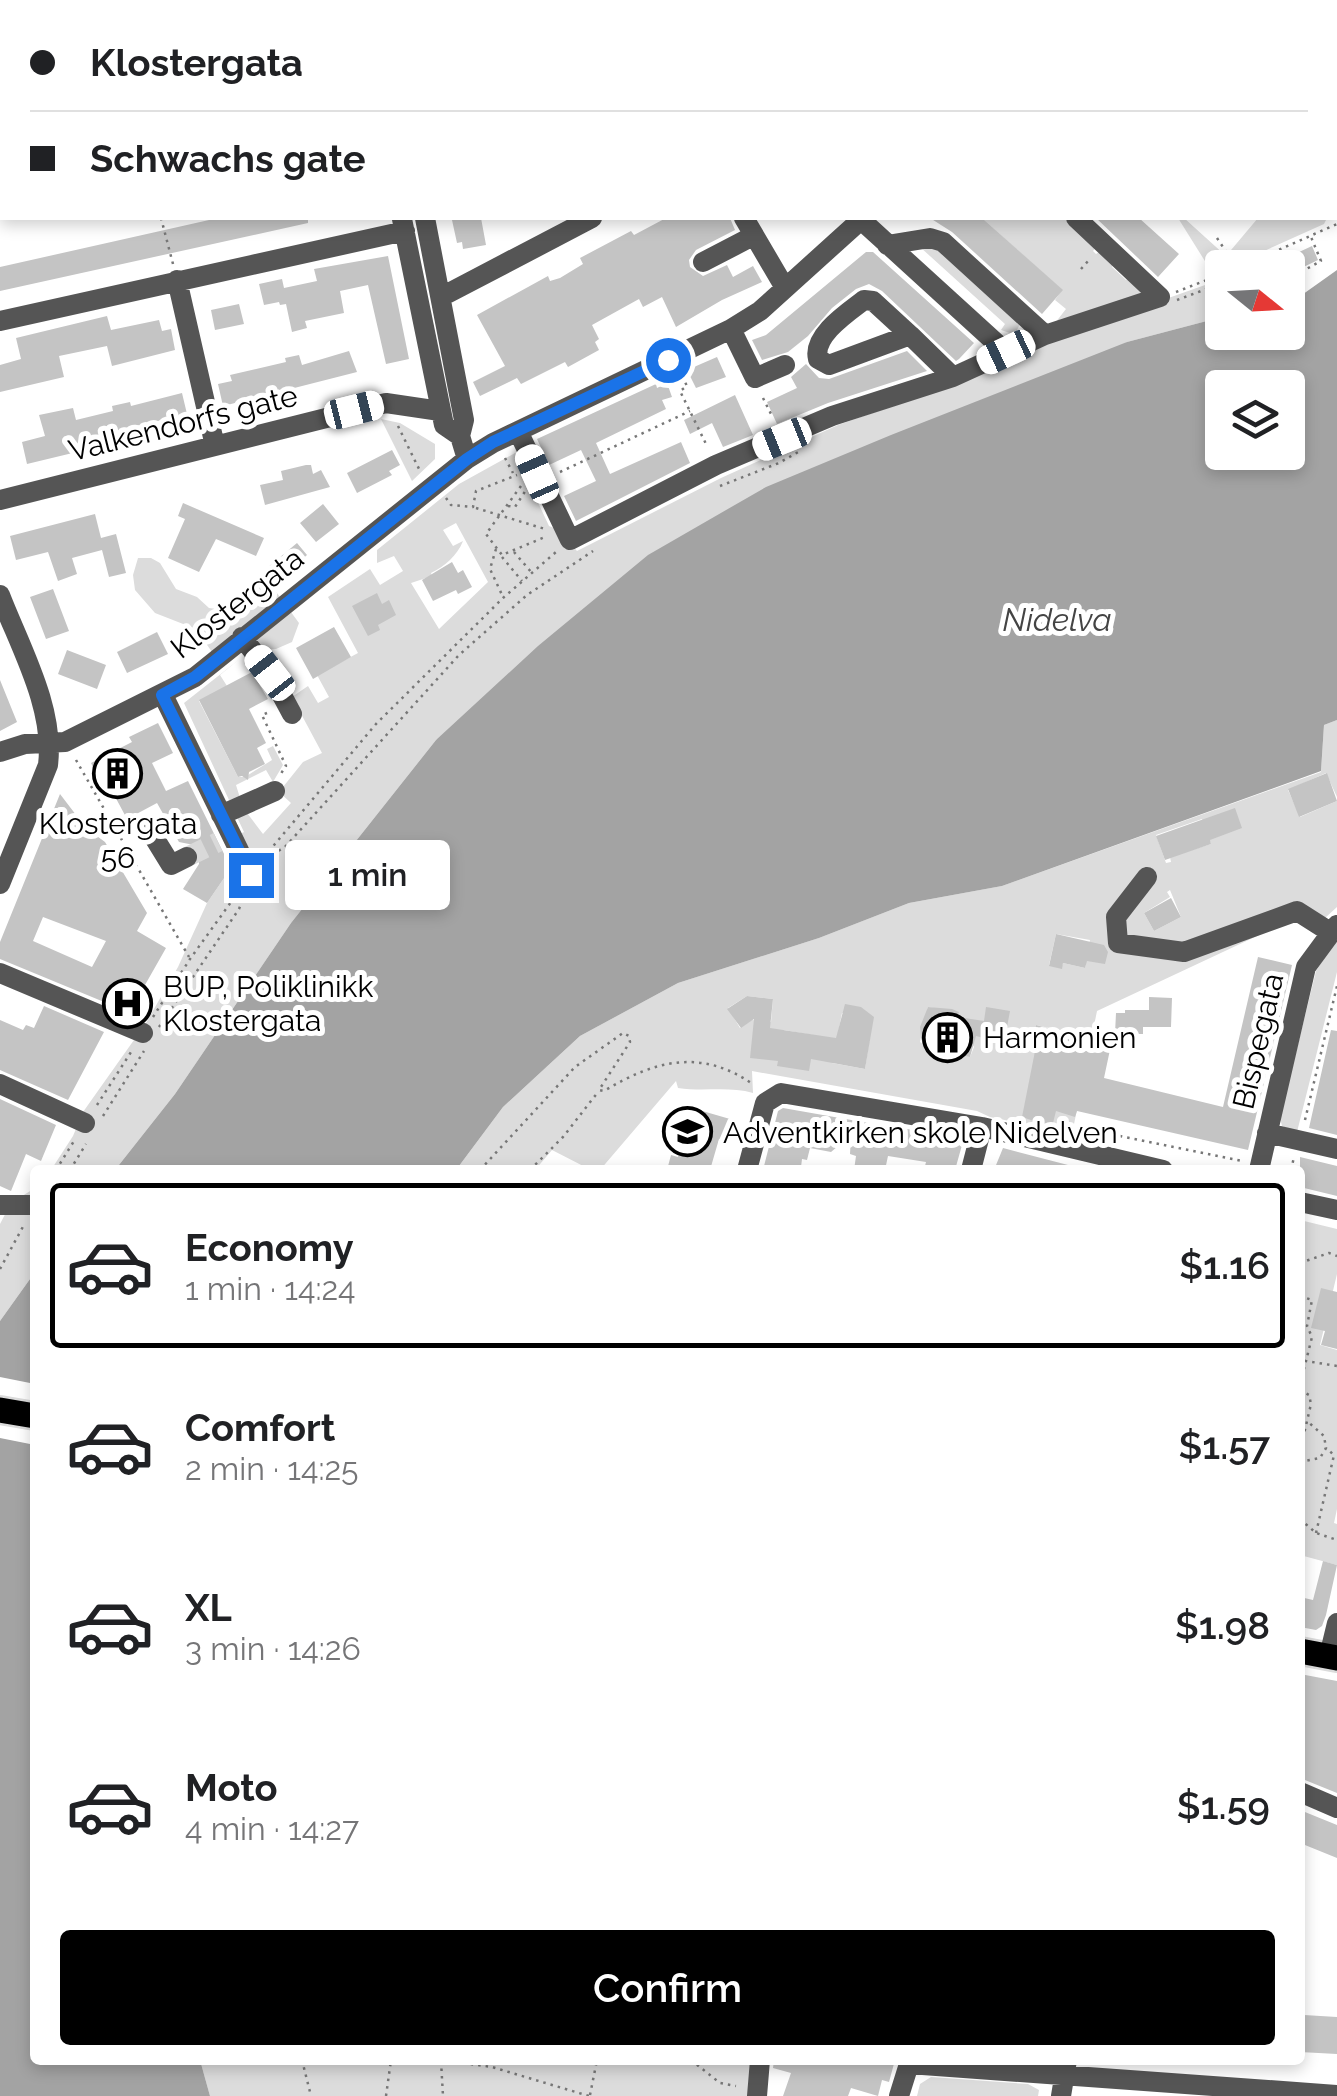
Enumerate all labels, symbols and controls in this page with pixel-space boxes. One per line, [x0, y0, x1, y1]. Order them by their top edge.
text: Klostergata [90, 40, 303, 85]
text: Schwachs gate [90, 136, 366, 181]
north arrow [1205, 250, 1305, 350]
map controls [1205, 250, 1305, 470]
car [972, 326, 1040, 378]
route start [646, 338, 691, 383]
button: layers [1205, 370, 1305, 470]
street label: Valkendorfs gate [65, 378, 301, 468]
car [321, 388, 387, 432]
car [749, 414, 815, 464]
car [511, 440, 563, 508]
street label: Klostergata [164, 540, 310, 666]
water label: Nidelva [1002, 601, 1112, 638]
car [240, 640, 300, 706]
building icon: Klostergata 56 [92, 748, 144, 800]
place label: Klostergata 56 [39, 806, 197, 875]
callout: 1 min [286, 840, 451, 910]
route end [229, 853, 274, 898]
text: 1 min [328, 856, 407, 893]
place label: BUP, Poliklinikk Klostergata [163, 969, 373, 1038]
street label: Bispegata [1225, 970, 1291, 1112]
hospital icon: BUP, Poliklinikk Klostergata [102, 977, 154, 1029]
building icon: Harmonien [922, 1011, 974, 1063]
place label: Harmonien [983, 1020, 1136, 1055]
school or university icon: Adventkirken skole Nidelven [662, 1106, 714, 1158]
place label: Adventkirken skole Nidelven [723, 1115, 1118, 1150]
icon: car [65, 1221, 155, 1311]
text: Economy [185, 1225, 354, 1270]
text: $1.16 [1179, 1243, 1270, 1288]
text: 1 min · 14:24 [185, 1270, 356, 1307]
icon: car [65, 1401, 155, 1491]
text: Comfort [185, 1405, 335, 1450]
text: $1.57 [1178, 1423, 1270, 1468]
text: 2 min · 14:25 [185, 1450, 359, 1487]
icon: car [65, 1581, 155, 1671]
text: XL [185, 1585, 232, 1630]
text: $1.98 [1175, 1603, 1270, 1648]
text: 3 min · 14:26 [185, 1630, 361, 1667]
icon: car [65, 1761, 155, 1851]
text: Moto [185, 1765, 278, 1810]
text: $1.59 [1177, 1783, 1270, 1828]
text: 4 min · 14:27 [185, 1810, 359, 1847]
button: Confirm [60, 1930, 1275, 2045]

